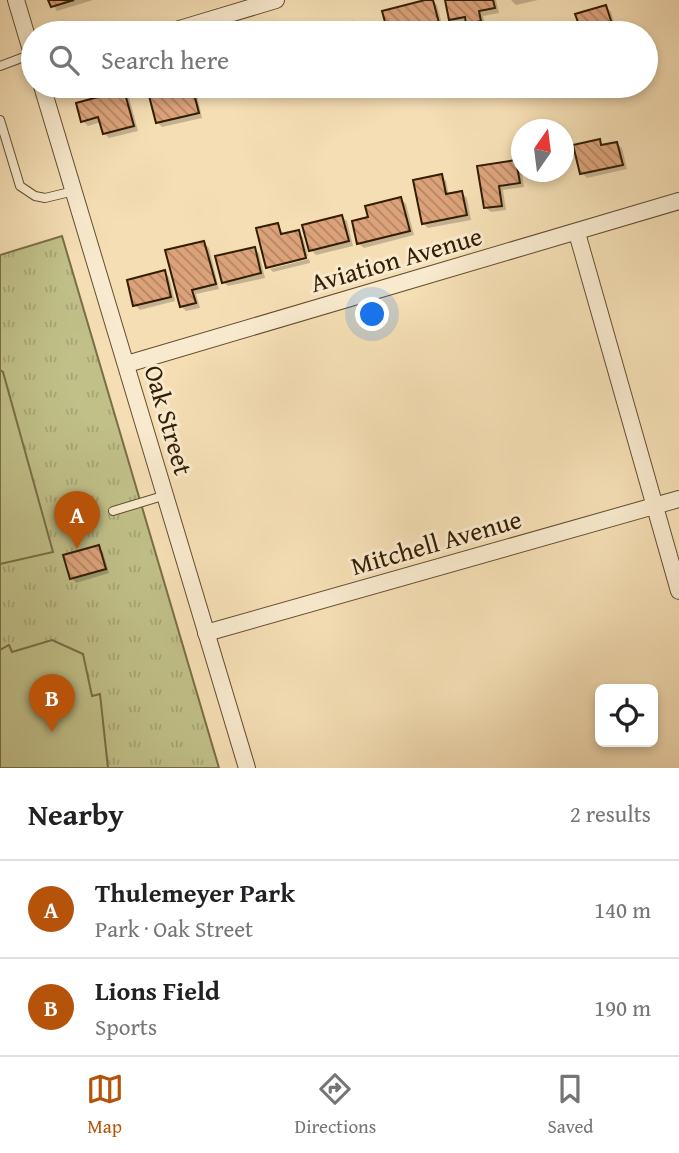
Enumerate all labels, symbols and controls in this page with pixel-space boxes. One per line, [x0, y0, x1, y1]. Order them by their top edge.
search box [21, 21, 658, 98]
text: Search here [101, 40, 229, 79]
icon: search [45, 41, 83, 79]
north arrow [511, 119, 574, 182]
street label: Aviation Avenue [306, 216, 486, 302]
your location [355, 297, 389, 331]
street label: Oak Street [135, 360, 203, 480]
pin: A [54, 491, 100, 549]
street label: Mitchell Avenue [346, 499, 526, 585]
pin: B [29, 674, 75, 732]
map controls [595, 684, 658, 747]
button: locate [595, 684, 658, 747]
text: Nearby [28, 792, 124, 836]
text: 2 results [570, 797, 651, 830]
text: Thulemeyer Park [95, 873, 295, 912]
text: A [44, 893, 58, 926]
text: 140 m [594, 893, 651, 926]
text: Park · Oak Street [95, 912, 253, 945]
text: Lions Field [95, 971, 220, 1010]
text: B [44, 991, 58, 1024]
text: 190 m [594, 991, 651, 1024]
text: Sports [95, 1010, 157, 1043]
tab: Map [86, 1070, 124, 1140]
tab: Directions [295, 1070, 376, 1140]
tab: Saved [547, 1070, 593, 1140]

